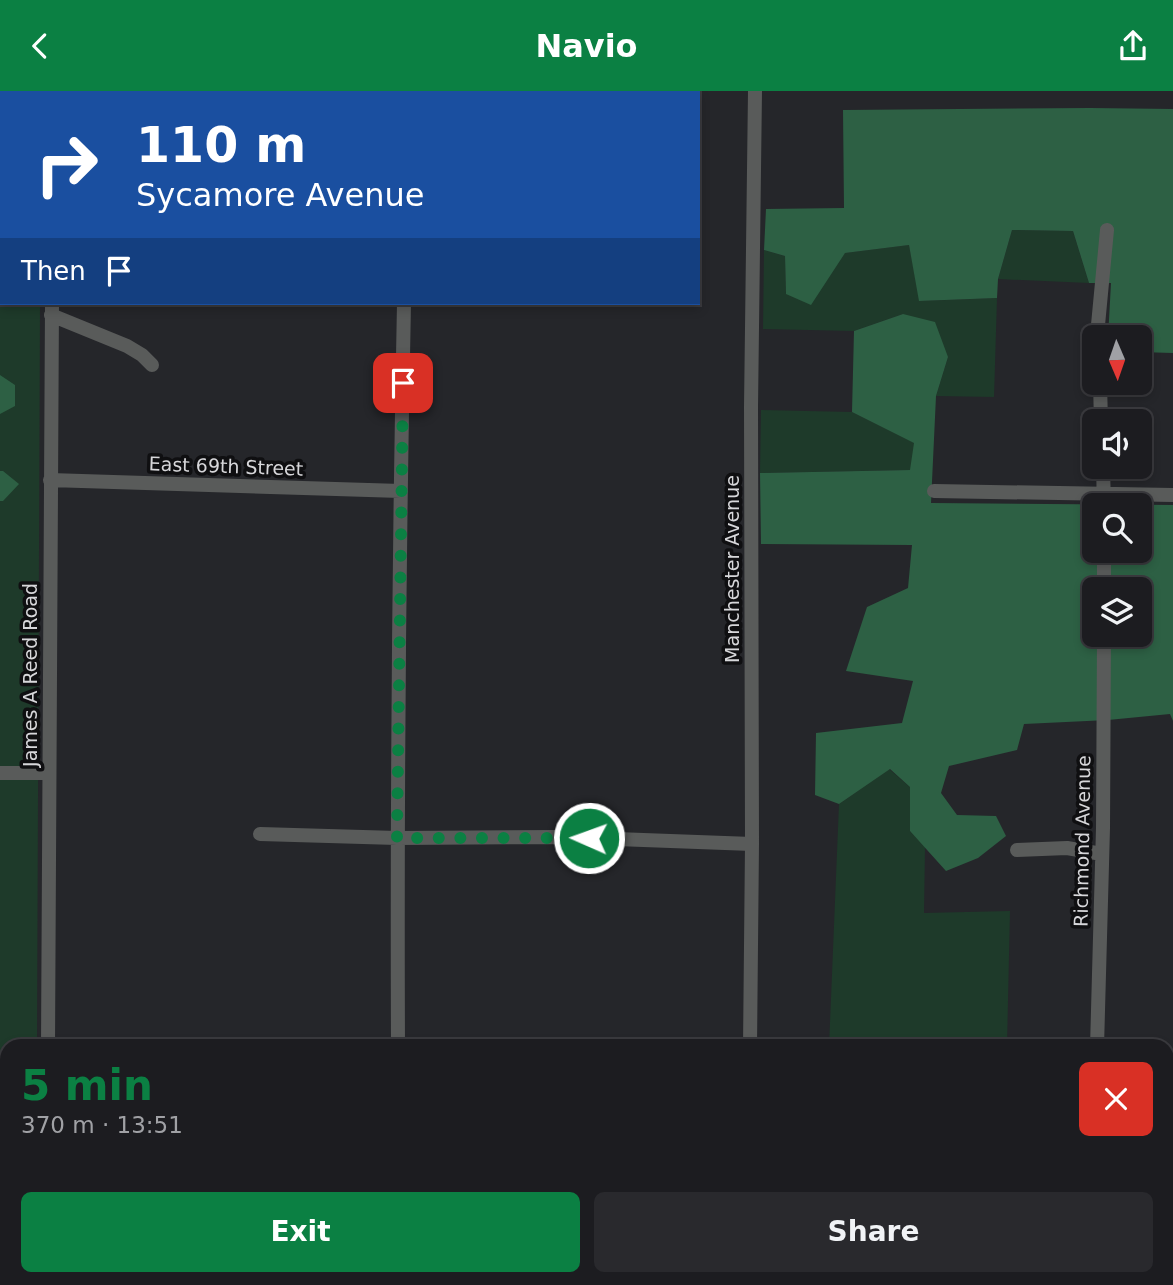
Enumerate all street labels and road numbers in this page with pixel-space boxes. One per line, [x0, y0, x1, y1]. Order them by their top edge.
street label: East 69th Street [148, 452, 304, 480]
street label: Manchester Avenue [721, 475, 743, 663]
street label: James A Reed Road [19, 583, 41, 768]
street label: Richmond Avenue [1070, 755, 1094, 927]

